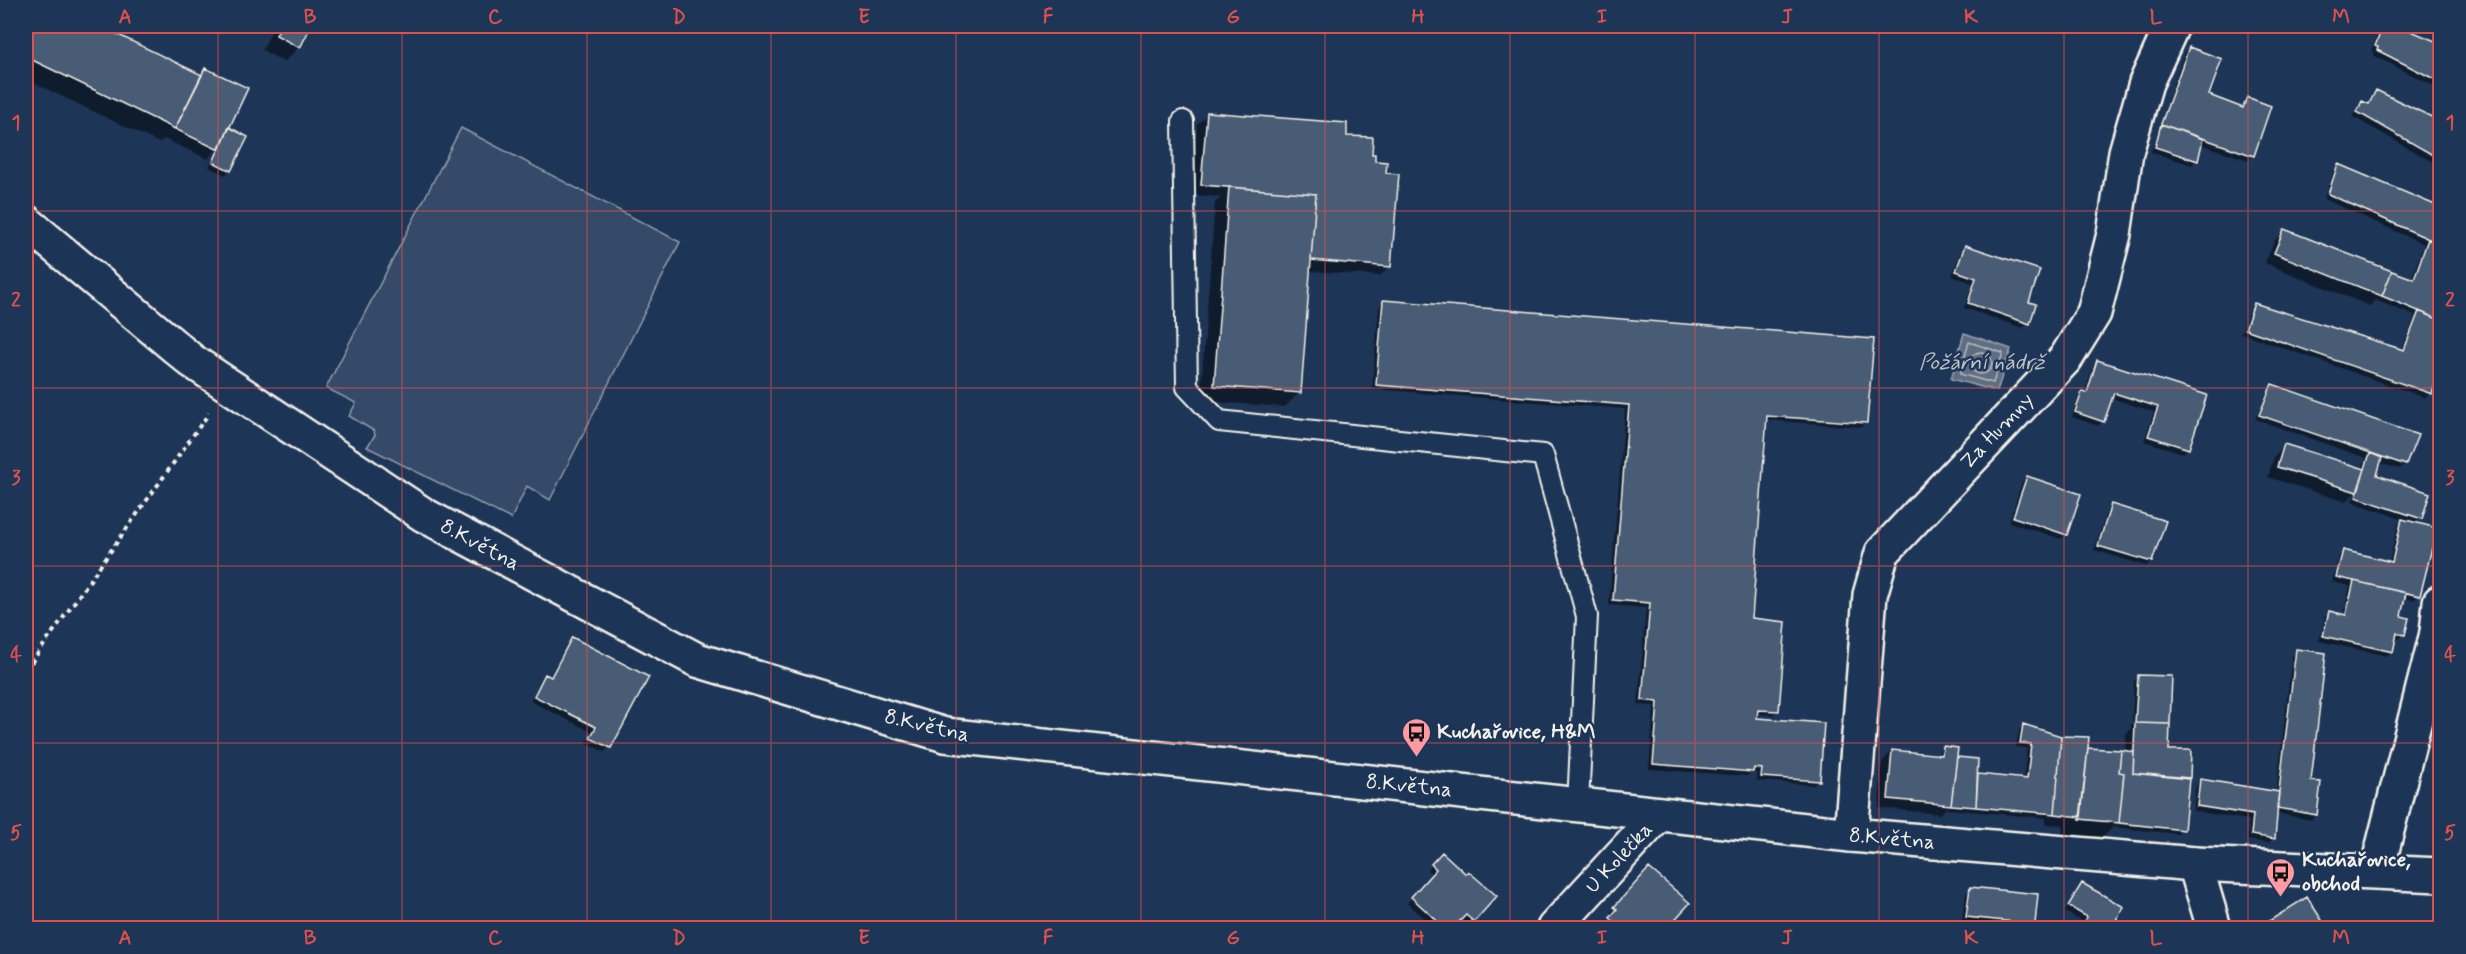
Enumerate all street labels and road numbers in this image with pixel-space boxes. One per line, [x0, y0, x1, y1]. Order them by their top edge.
street label: Za Humny [1954, 387, 2040, 475]
street label: 8.Května [435, 512, 525, 578]
street label: 8.Května [882, 703, 972, 749]
street label: 8.Května [1365, 768, 1453, 804]
street label: U Kolečka [1579, 816, 1659, 900]
street label: 8.Května [1848, 821, 1936, 857]

